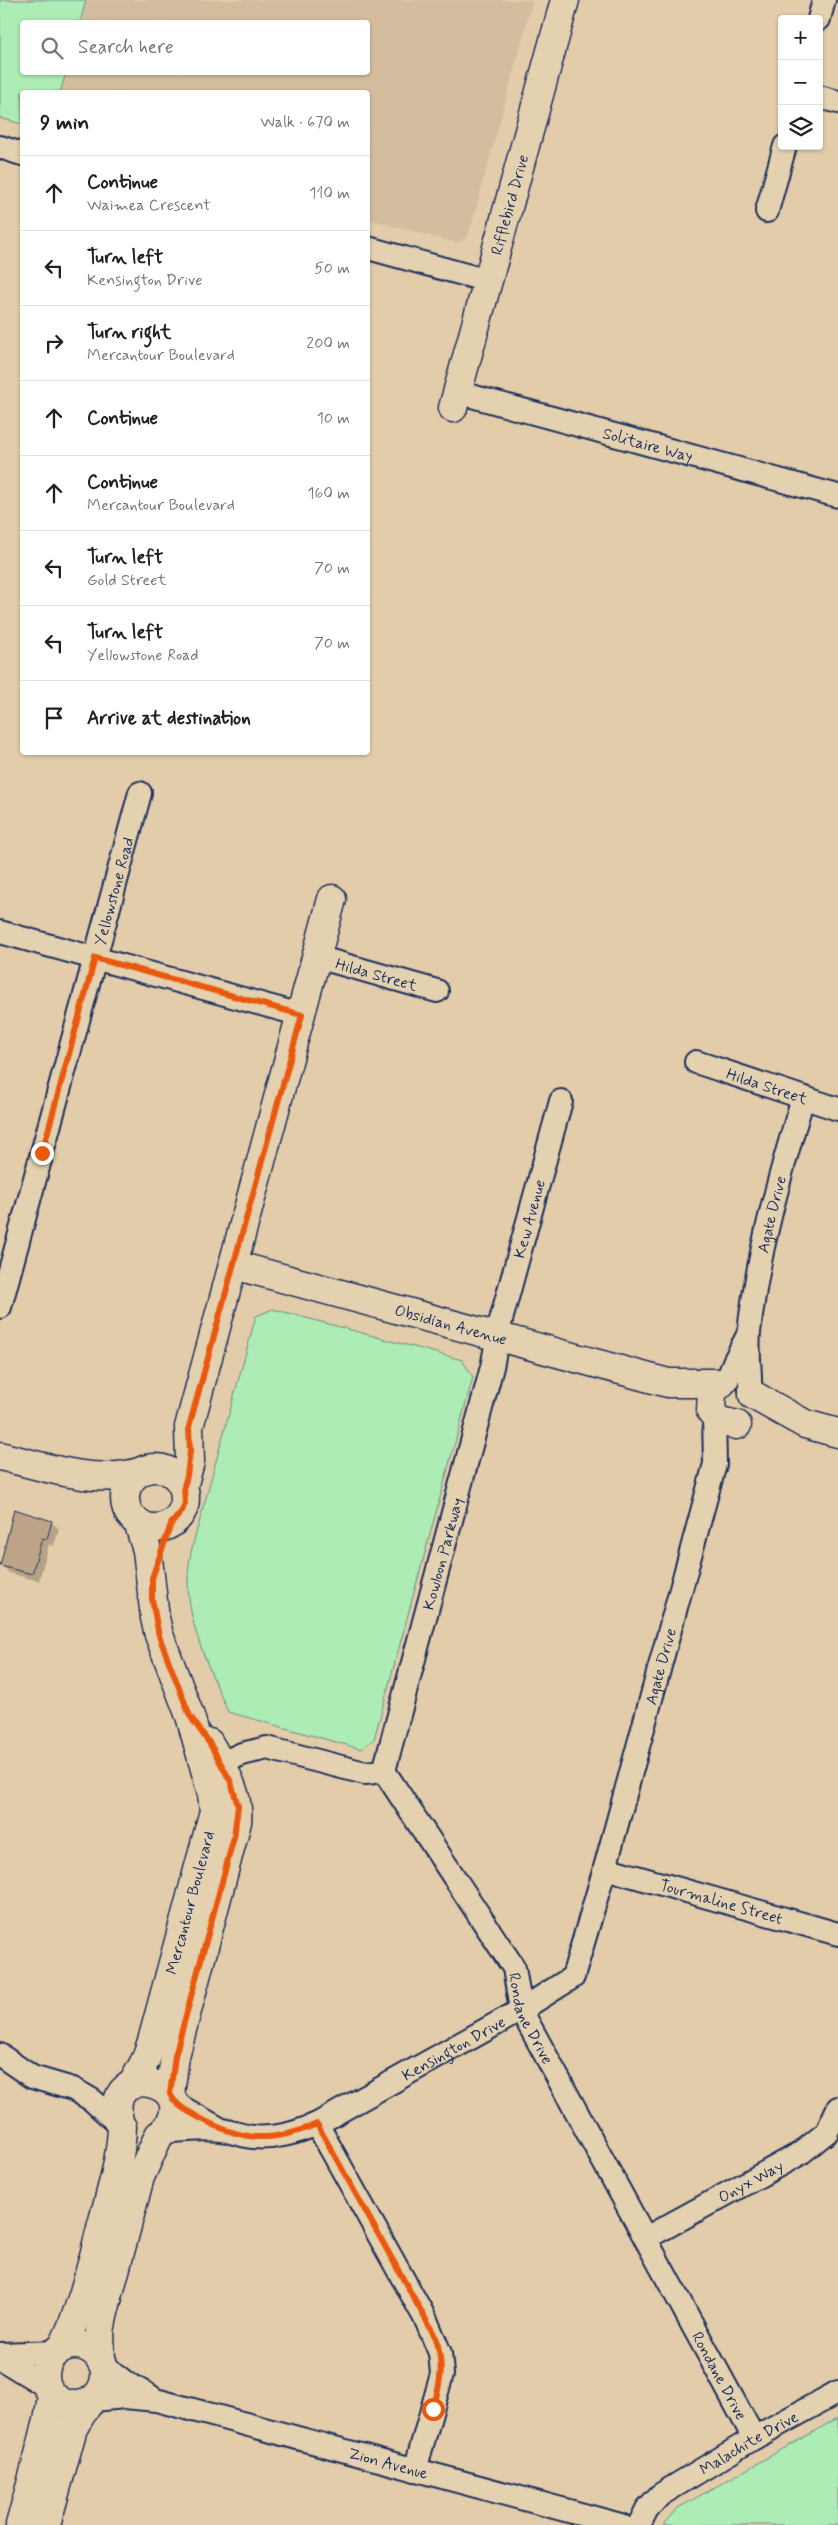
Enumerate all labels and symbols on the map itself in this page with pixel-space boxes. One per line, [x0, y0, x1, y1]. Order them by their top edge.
street label: Rifflebird Drive [486, 152, 534, 258]
street label: Solitaire Way [600, 423, 695, 468]
street label: Yellowstone Road [90, 835, 140, 948]
street label: Hilda Street [333, 954, 420, 997]
street label: Hilda Street [723, 1064, 811, 1110]
route end [31, 1142, 54, 1165]
street label: Agate Drive [753, 1174, 792, 1255]
street label: Kew Avenue [509, 1177, 551, 1261]
street label: Obsidian Avenue [392, 1300, 509, 1351]
street label: Kowloon Parkway [419, 1496, 469, 1612]
street label: Agate Drive [641, 1626, 682, 1707]
street label: Mercantour Boulevard [161, 1829, 220, 1977]
street label: Tourmaline Street [657, 1875, 785, 1930]
street label: Rondane Drive [503, 1971, 557, 2068]
street label: Kensington Drive [398, 2012, 510, 2087]
street label: Onyx Way [715, 2156, 787, 2208]
street label: Rondane Drive [686, 2328, 751, 2424]
route start [422, 2398, 445, 2421]
street label: Malachite Drive [696, 2407, 802, 2481]
street label: Zion Avenue [346, 2443, 431, 2485]

